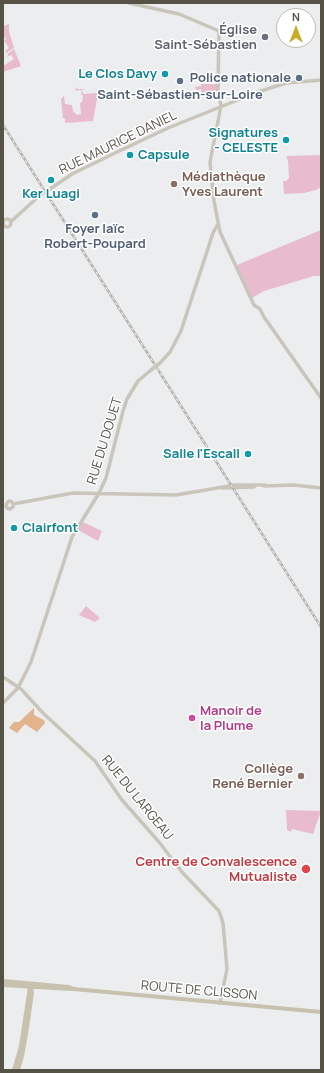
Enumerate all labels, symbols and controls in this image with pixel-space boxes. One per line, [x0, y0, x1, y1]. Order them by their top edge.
north arrow [276, 8, 316, 48]
text: N [292, 9, 300, 24]
place label: Église Saint-Sébastien [154, 22, 257, 53]
marker: Église Saint-Sébastien [260, 32, 270, 42]
place label: Le Clos Davy [78, 66, 157, 82]
marker: Le Clos Davy [160, 69, 170, 79]
place label: Police nationale [190, 70, 291, 86]
marker: Police nationale [294, 73, 304, 83]
marker: Saint-Sébastien-sur-Loire [175, 76, 185, 86]
place label: Saint-Sébastien-sur-Loire [97, 87, 263, 103]
street label: RUE MAURICE DANIEL [57, 108, 179, 178]
place label: Signatures - CELESTE [208, 125, 278, 156]
marker: Signatures - CELESTE [281, 135, 291, 145]
place label: Capsule [138, 147, 190, 163]
marker: Capsule [125, 150, 135, 160]
place label: Médiathèque Yves Laurent [182, 169, 266, 200]
marker: Ker Luagi [46, 175, 56, 185]
marker: Médiathèque Yves Laurent [169, 179, 179, 189]
place label: Ker Luagi [22, 186, 80, 202]
marker: Foyer laïc Robert-Poupard [90, 210, 100, 220]
place label: Foyer laïc Robert-Poupard [44, 221, 146, 252]
street label: RUE DU DOUET [84, 396, 126, 486]
place label: Salle l'Escall [163, 446, 240, 462]
marker: Salle l'Escall [243, 449, 253, 459]
place label: Clairfont [22, 520, 78, 536]
marker: Clairfont [9, 523, 19, 533]
place label: Manoir de la Plume [200, 703, 262, 734]
marker: Manoir de la Plume [187, 713, 197, 723]
street label: RUE DU LARGEAU [98, 752, 176, 844]
place label: Collège René Bernier [212, 761, 293, 792]
marker: Collège René Bernier [296, 771, 306, 781]
place label: Centre de Convalescence Mutualiste [135, 854, 297, 885]
marker: Centre de Convalescence Mutualiste [300, 863, 312, 875]
street label: ROUTE DE CLISSON [140, 978, 258, 1004]

